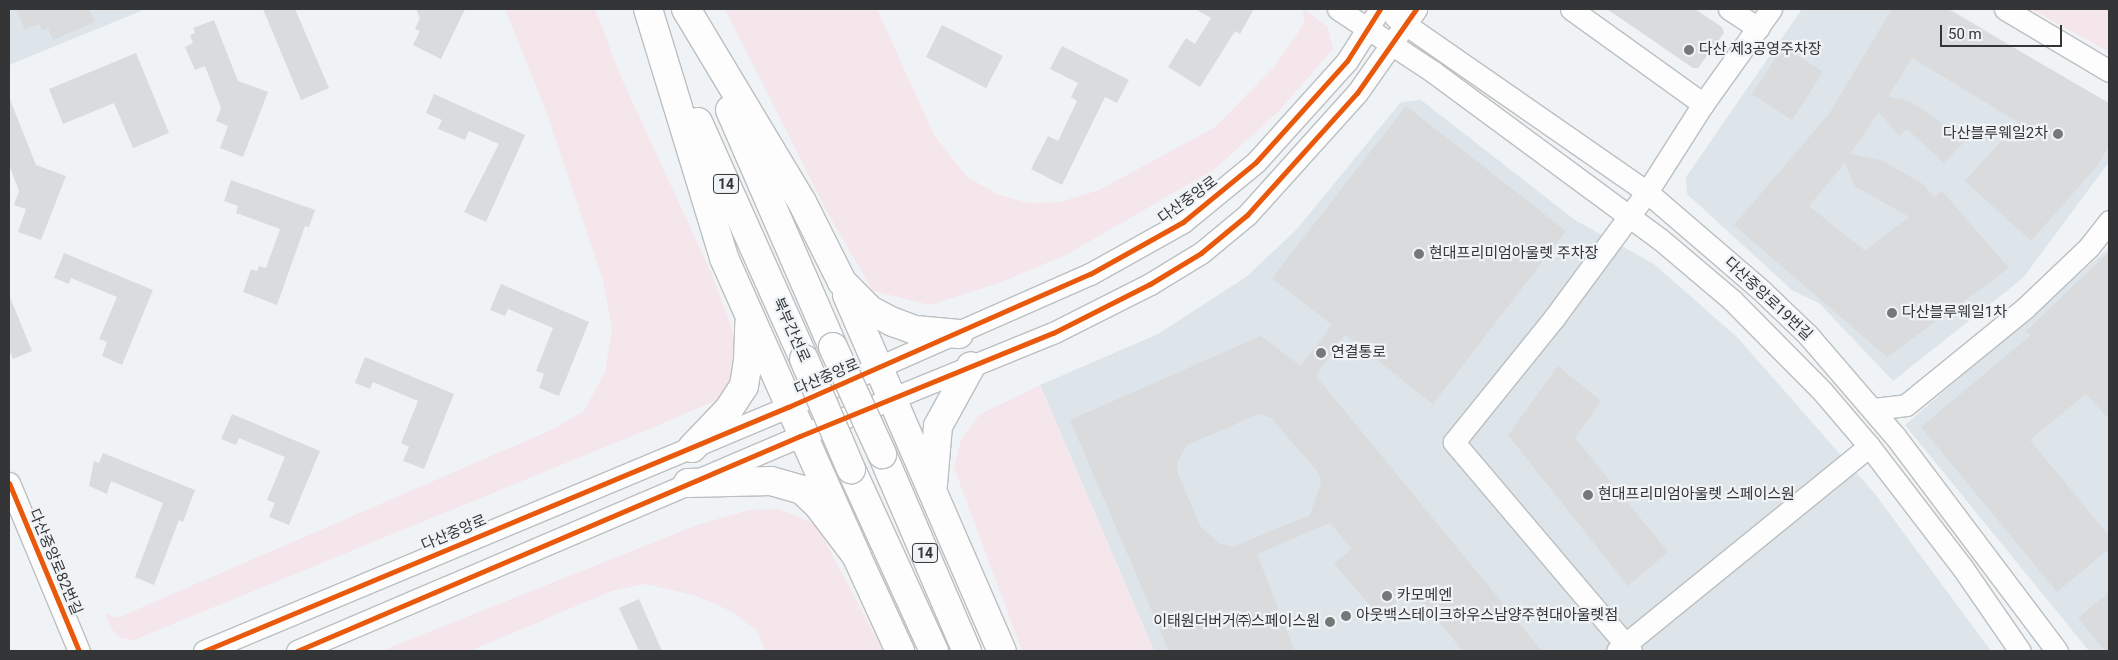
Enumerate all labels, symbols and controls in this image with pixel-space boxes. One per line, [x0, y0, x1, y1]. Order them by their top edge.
scale bar [1943, 15, 2066, 47]
text: 50 m [1948, 25, 1982, 43]
place label: 다산 제3공영주차장 [1699, 41, 1822, 59]
marker: 다산 제3공영주차장 [1683, 44, 1695, 56]
place label: 다산블루웨일2차 [1943, 125, 2048, 143]
marker: 다산블루웨일2차 [2052, 128, 2064, 140]
road number: 14 [712, 172, 740, 195]
street label: 다산중앙로 [1155, 172, 1221, 228]
place label: 현대프리미엄아울렛 주차장 [1429, 245, 1598, 263]
marker: 현대프리미엄아울렛 주차장 [1413, 248, 1425, 260]
street label: 다산중앙로19번길 [1720, 254, 1816, 344]
street label: 북부간선로 [769, 295, 813, 365]
place label: 다산블루웨일1차 [1902, 304, 2007, 322]
marker: 다산블루웨일1차 [1886, 307, 1898, 319]
place label: 연결통로 [1331, 344, 1386, 362]
marker: 연결통로 [1315, 347, 1327, 359]
street label: 다산중앙로 [792, 355, 862, 399]
place label: 현대프리미엄아울렛 스페이스원 [1598, 486, 1795, 504]
marker: 현대프리미엄아울렛 스페이스원 [1582, 489, 1594, 501]
street label: 다산중앙로82번길 [25, 506, 85, 618]
street label: 다산중앙로 [419, 511, 489, 555]
road number: 14 [911, 542, 939, 564]
place label: 카모메엔 [1397, 587, 1452, 605]
marker: 카모메엔 [1381, 590, 1393, 602]
place label: 아웃백스테이크하우스남양주현대아울렛점 [1356, 607, 1618, 625]
marker: 아웃백스테이크하우스남양주현대아울렛점 [1340, 610, 1352, 622]
place label: 이태원더버거㈜스페이스원 [1153, 613, 1320, 631]
marker: 이태원더버거㈜스페이스원 [1324, 616, 1336, 628]

